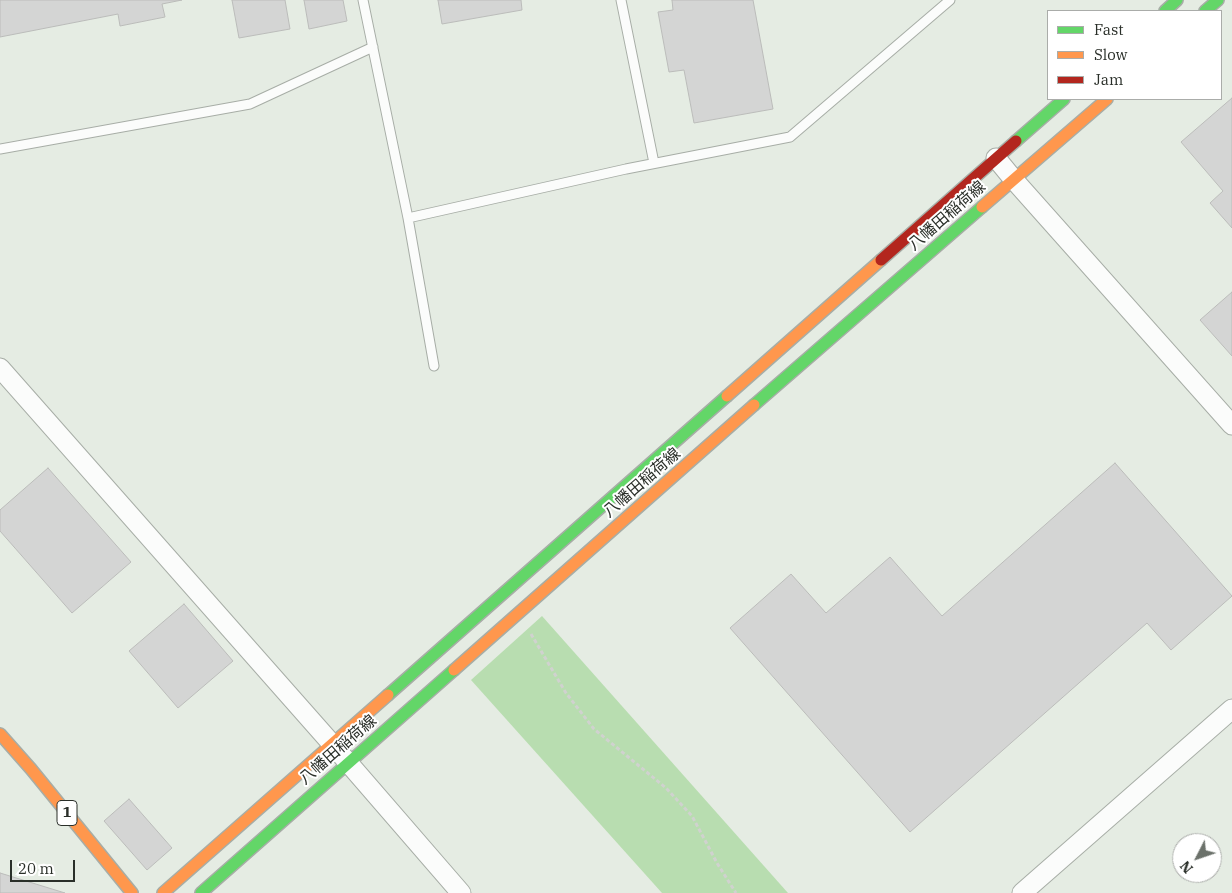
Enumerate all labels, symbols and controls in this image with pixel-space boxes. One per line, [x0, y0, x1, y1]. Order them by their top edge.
legend [1047, 10, 1222, 100]
text: Fast [1094, 20, 1124, 39]
text: Slow [1094, 45, 1127, 64]
text: Jam [1094, 70, 1123, 89]
street label: 八幡田稲荷線 [904, 177, 990, 255]
street label: 八幡田稲荷線 [599, 444, 685, 522]
street label: 八幡田稲荷線 [295, 711, 381, 789]
road number: 1 [57, 800, 77, 826]
north arrow [1172, 833, 1222, 883]
scale bar [12, 850, 78, 882]
text: N [1176, 857, 1197, 877]
text: 20 m [18, 859, 54, 878]

